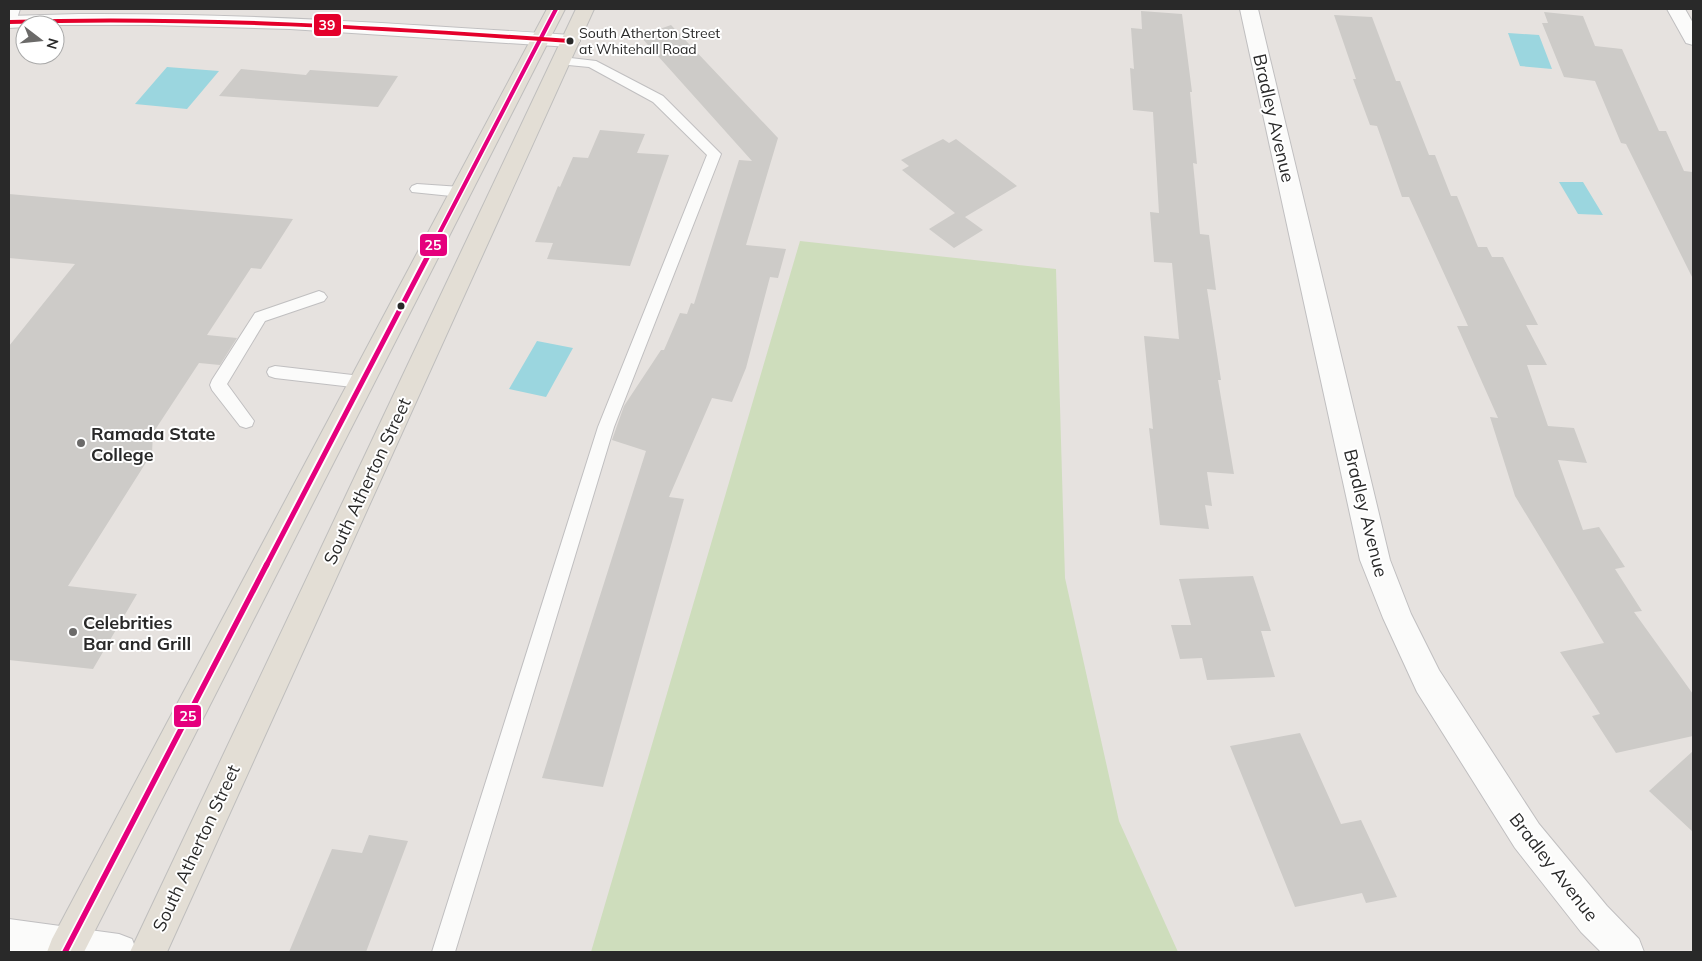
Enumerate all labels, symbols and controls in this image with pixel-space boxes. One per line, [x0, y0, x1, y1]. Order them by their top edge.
line badge: 39 [313, 13, 342, 37]
north arrow [15, 15, 65, 65]
text: 39 [319, 16, 335, 34]
place label: South Atherton Street at Whitehall Road [579, 24, 720, 58]
text: N [42, 36, 63, 51]
marker: South Atherton Street at Whitehall Road [565, 36, 575, 46]
street label: Bradley Avenue [1248, 51, 1300, 185]
line badge: 25 [419, 233, 448, 257]
text: 25 [425, 236, 441, 254]
unlabelled marker [396, 301, 406, 311]
street label: South Atherton Street [318, 394, 416, 568]
place label: Ramada State College [91, 422, 216, 466]
marker: Ramada State College [75, 437, 87, 449]
street label: Bradley Avenue [1339, 447, 1393, 579]
place label: Celebrities Bar and Grill [83, 611, 191, 655]
marker: Celebrities Bar and Grill [67, 626, 79, 638]
line badge: 25 [173, 704, 202, 728]
text: 25 [180, 707, 196, 725]
street label: South Atherton Street [147, 761, 245, 935]
street label: Bradley Avenue [1505, 808, 1603, 926]

